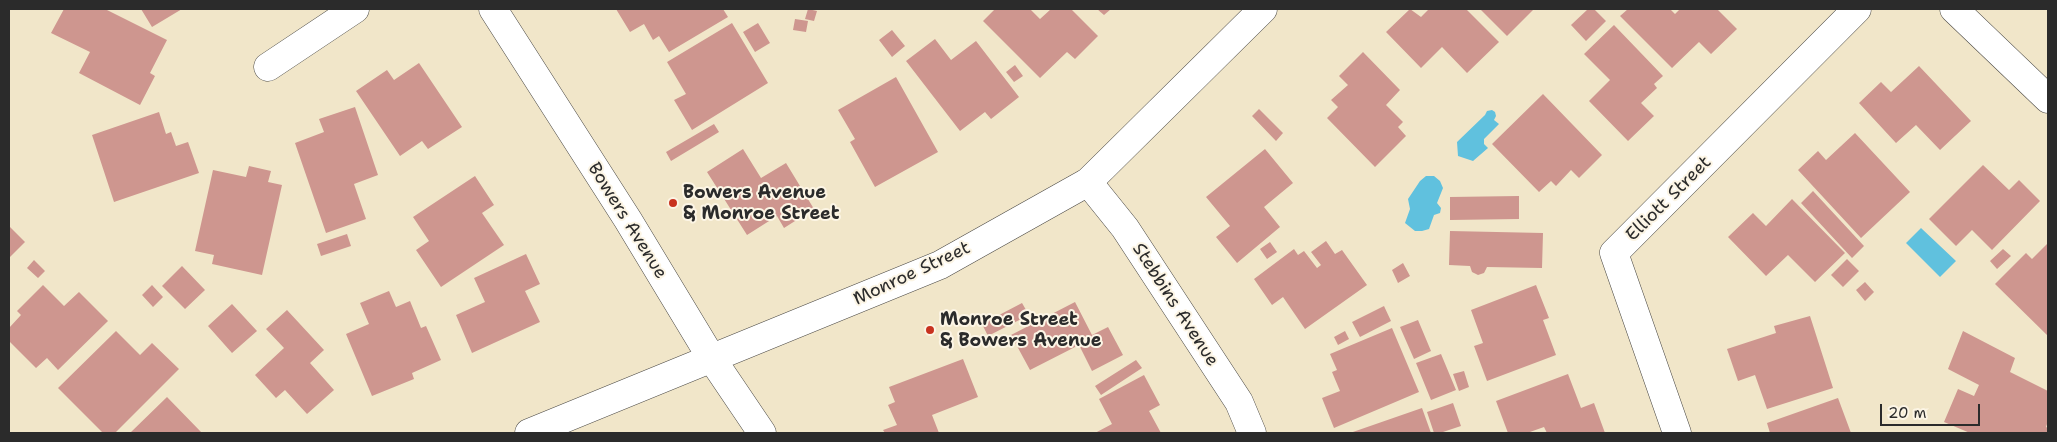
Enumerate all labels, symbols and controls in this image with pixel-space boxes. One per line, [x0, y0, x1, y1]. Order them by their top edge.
street label: Elliott Street [1622, 152, 1716, 246]
street label: Bowers Avenue [583, 159, 671, 283]
place label: Bowers Avenue & Monroe Street [683, 182, 839, 224]
marker: Bowers Avenue & Monroe Street [667, 197, 679, 209]
street label: Monroe Street [850, 237, 974, 311]
street label: Stebbins Avenue [1127, 239, 1223, 371]
place label: Monroe Street & Bowers Avenue [940, 309, 1102, 352]
marker: Monroe Street & Bowers Avenue [924, 324, 936, 336]
scale bar [1882, 394, 1982, 426]
text: 20 m [1888, 403, 1927, 423]

